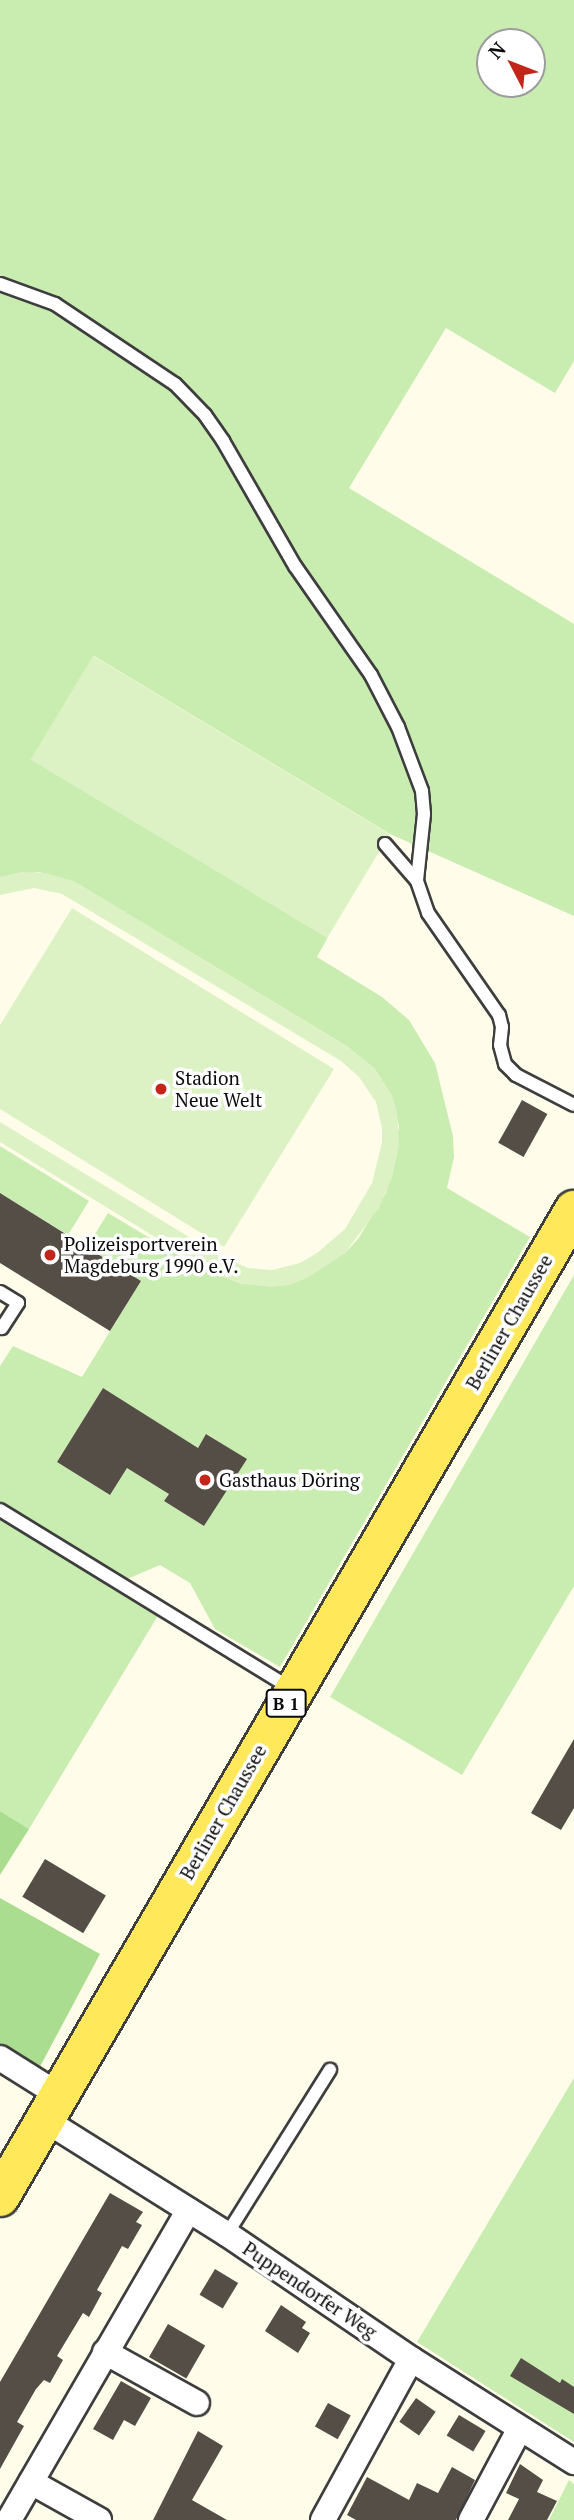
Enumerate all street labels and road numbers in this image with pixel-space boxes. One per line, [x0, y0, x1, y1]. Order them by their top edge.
street label: Berliner Chaussee [461, 1250, 557, 1394]
road number: B 1 [265, 1688, 307, 1718]
street label: Berliner Chaussee [175, 1740, 271, 1884]
street label: Puppendorfer Weg [239, 2237, 381, 2343]

